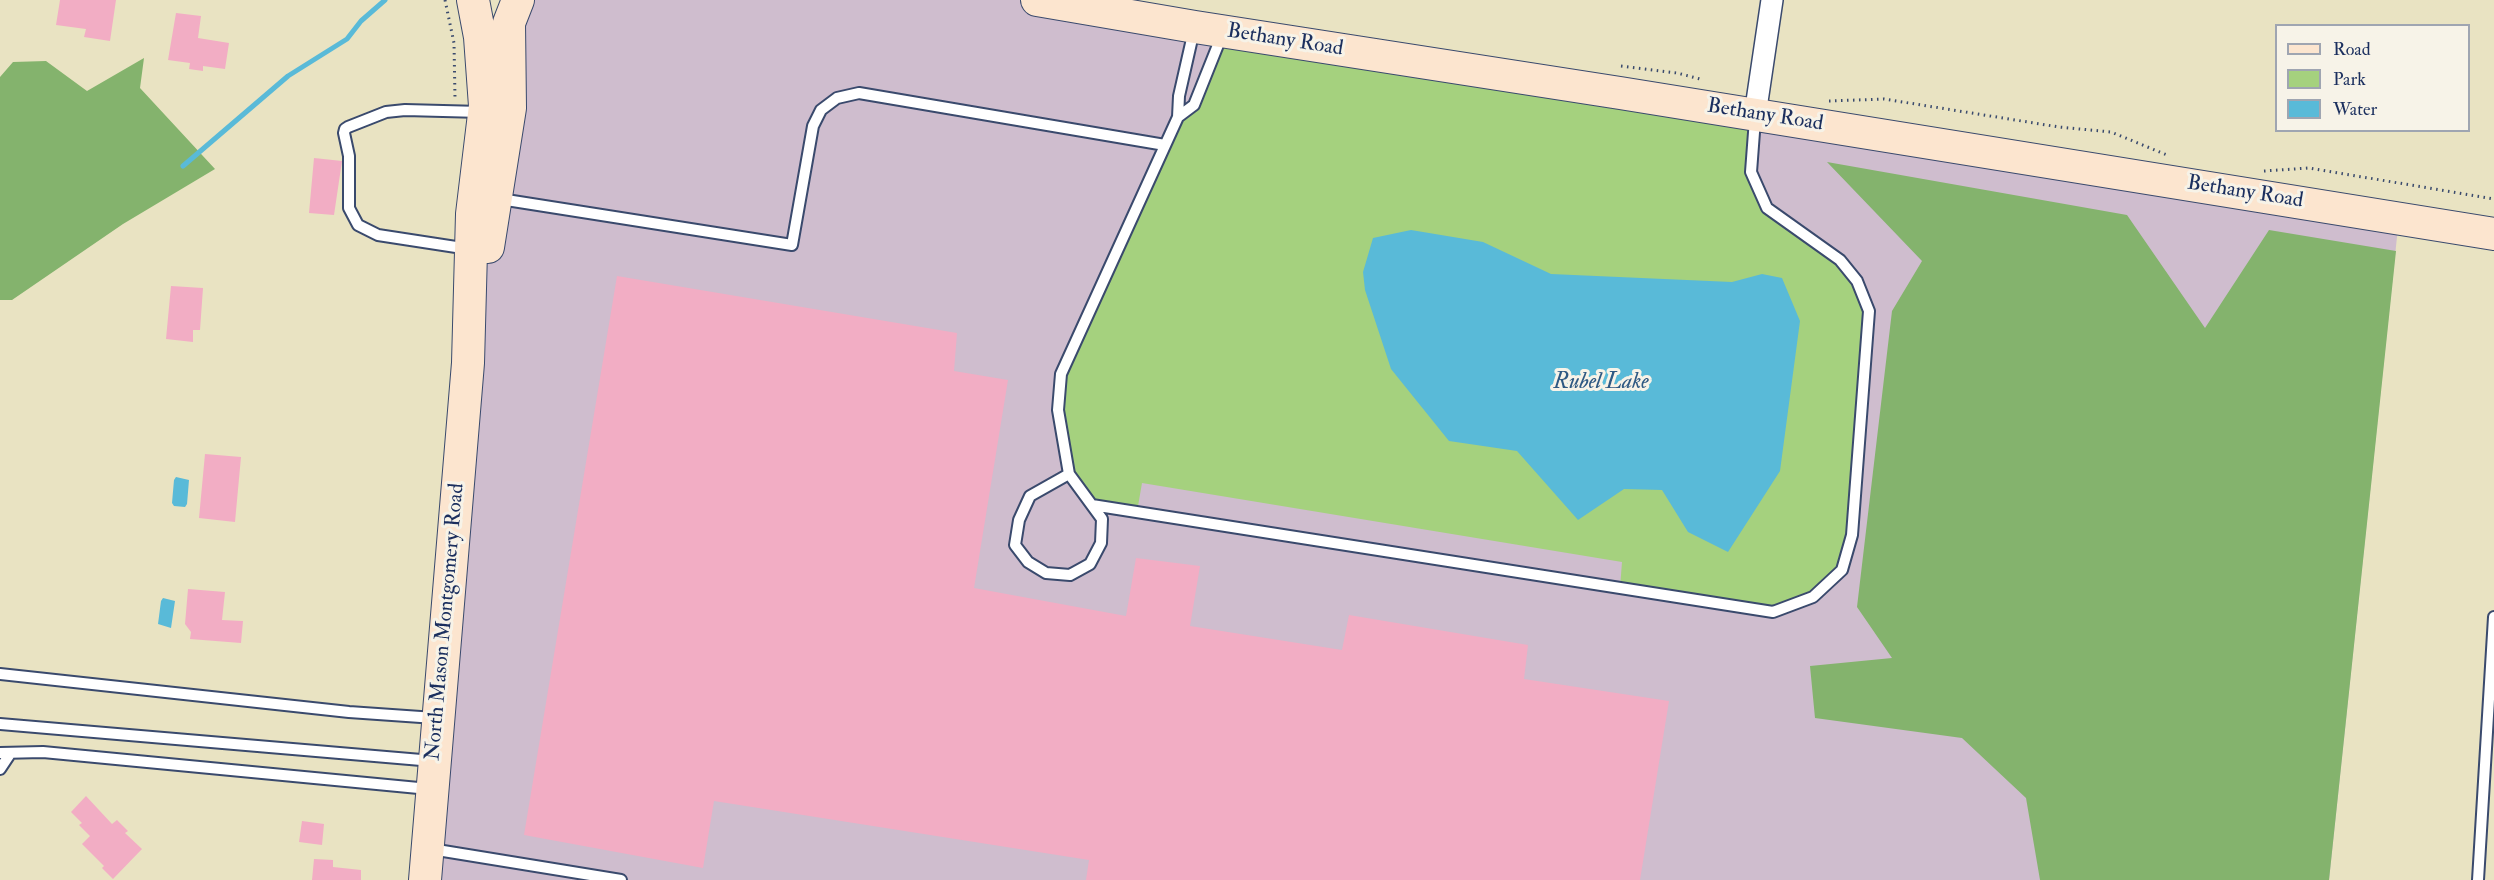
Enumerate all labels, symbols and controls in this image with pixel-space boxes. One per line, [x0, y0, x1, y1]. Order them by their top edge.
street label: Bethany Road [1225, 19, 1345, 63]
legend [2275, 24, 2470, 132]
text: Road [2333, 38, 2371, 61]
text: Park [2333, 68, 2366, 91]
street label: Bethany Road [1705, 94, 1825, 138]
text: Water [2333, 98, 2377, 121]
street label: Bethany Road [2185, 171, 2305, 215]
water label: Rubel Lake [1553, 370, 1649, 396]
street label: North Mason Montgomery Road [421, 482, 471, 762]

